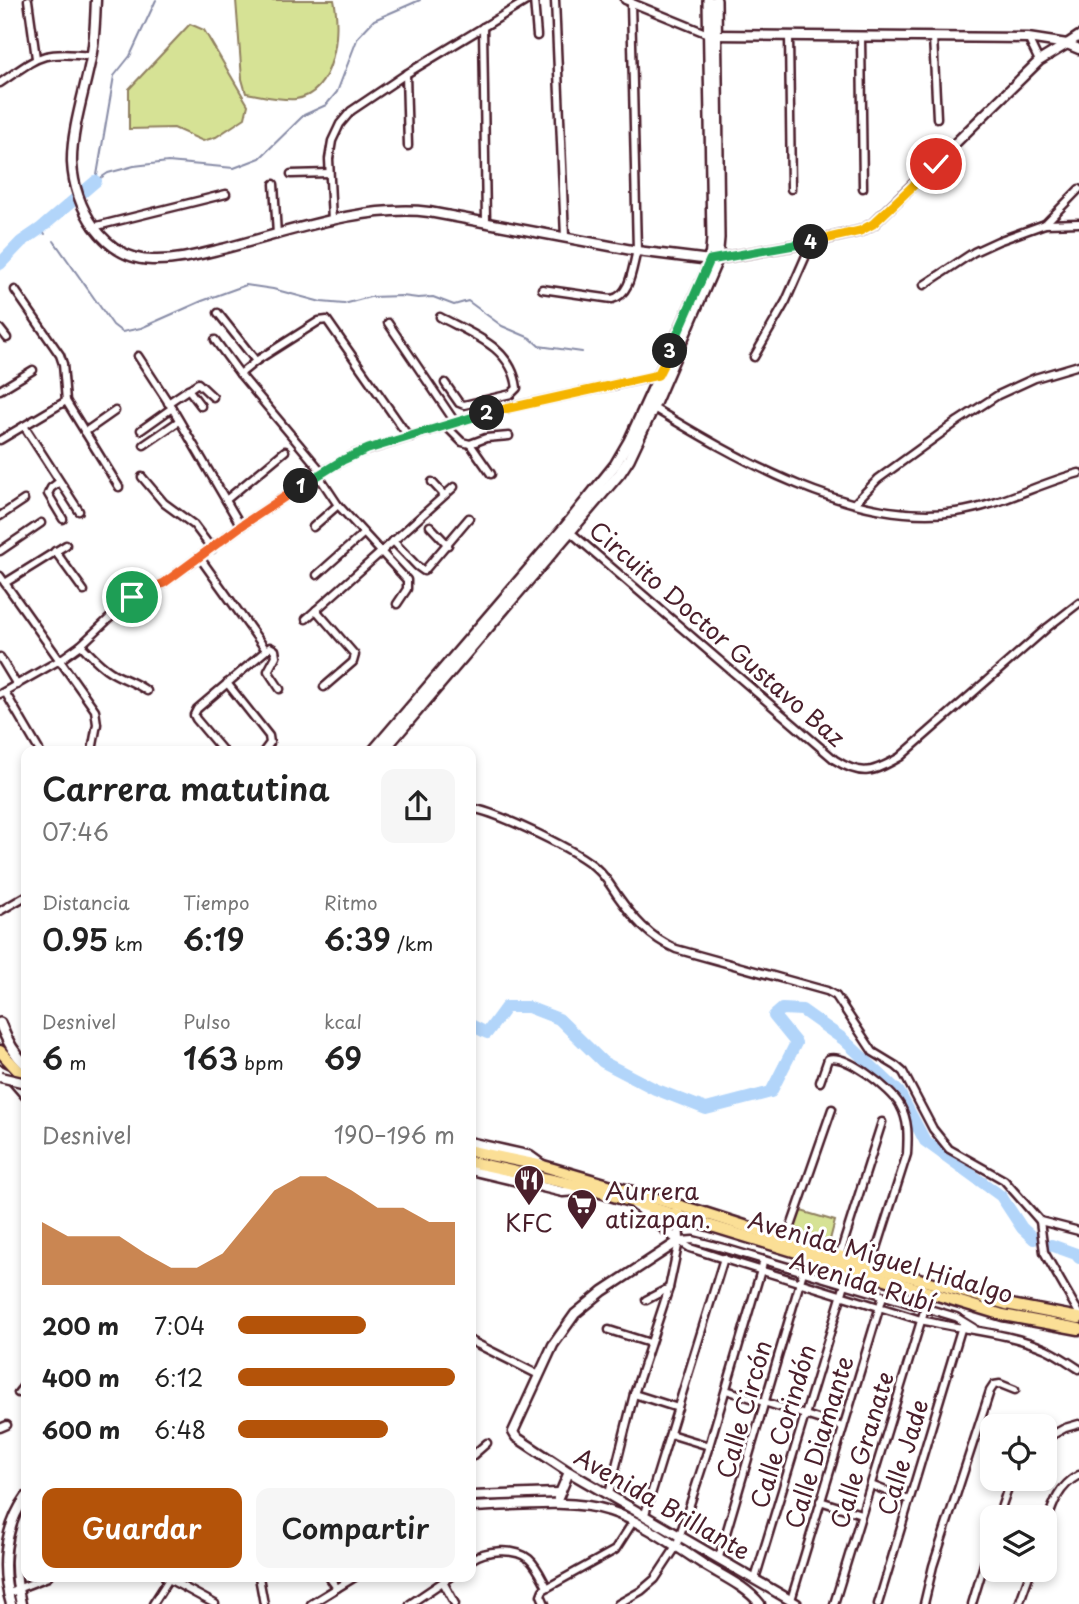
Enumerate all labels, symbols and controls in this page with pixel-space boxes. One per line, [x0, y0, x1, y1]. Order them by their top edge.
pin [906, 134, 966, 194]
icon: check [917, 145, 955, 183]
pin: 4 [794, 224, 828, 260]
text: 4 [804, 227, 817, 255]
pin: 3 [652, 334, 688, 368]
text: 3 [663, 336, 676, 364]
pin: 2 [470, 396, 504, 430]
text: 2 [480, 398, 493, 426]
pin: 1 [284, 468, 318, 504]
text: 1 [296, 471, 305, 499]
street label: Circuito Doctor Gustavo Baz [582, 512, 854, 754]
pin [102, 567, 162, 627]
icon: arrive [113, 578, 151, 616]
text: Carrera matutina [42, 764, 330, 812]
button: share [381, 769, 455, 843]
text: 07:46 [42, 814, 109, 849]
text: Distancia [42, 888, 130, 916]
text: Tiempo [183, 888, 250, 916]
text: Ritmo [324, 888, 378, 916]
text: 0.95 [42, 916, 108, 961]
text: 6:19 [183, 916, 245, 961]
text: 6:39 [324, 916, 391, 961]
text: km [108, 929, 143, 957]
text: /km [391, 929, 433, 957]
text: Desnivel [42, 1007, 116, 1035]
text: Pulso [183, 1007, 231, 1035]
text: kcal [324, 1007, 362, 1035]
text: 6 [42, 1035, 63, 1080]
text: 163 [183, 1035, 238, 1080]
text: 69 [324, 1035, 362, 1080]
text: m [63, 1048, 87, 1076]
text: bpm [238, 1048, 284, 1076]
text: Desnivel [42, 1117, 132, 1152]
text: 190–196 m [334, 1117, 455, 1152]
restaurant icon: KFC [512, 1163, 546, 1207]
place label: Aurrera atizapan. [605, 1172, 711, 1236]
supermarket icon: Aurrera atizapan. [565, 1187, 599, 1231]
street label: Avenida Miguel Hidalgo [744, 1201, 1018, 1311]
place label: KFC [505, 1204, 553, 1240]
street label: Avenida Rubí [786, 1242, 941, 1320]
text: 200 m [42, 1308, 119, 1343]
text: 7:04 [154, 1308, 205, 1343]
street label: Calle Circón [706, 1336, 780, 1482]
street label: Calle Corindón [740, 1339, 824, 1513]
street label: Calle Diamante [775, 1351, 861, 1533]
text: 400 m [42, 1360, 120, 1395]
text: 6:12 [154, 1360, 203, 1395]
street label: Calle Granate [820, 1367, 902, 1533]
street label: Calle Jade [867, 1394, 937, 1520]
text: 600 m [42, 1412, 120, 1447]
text: 6:48 [154, 1412, 206, 1447]
map controls [980, 1414, 1057, 1582]
button: locate [980, 1414, 1057, 1491]
street label: Avenida Brillante [568, 1438, 758, 1568]
button: Guardar [42, 1488, 242, 1568]
button: Compartir [256, 1488, 455, 1568]
button: layers [980, 1505, 1057, 1582]

